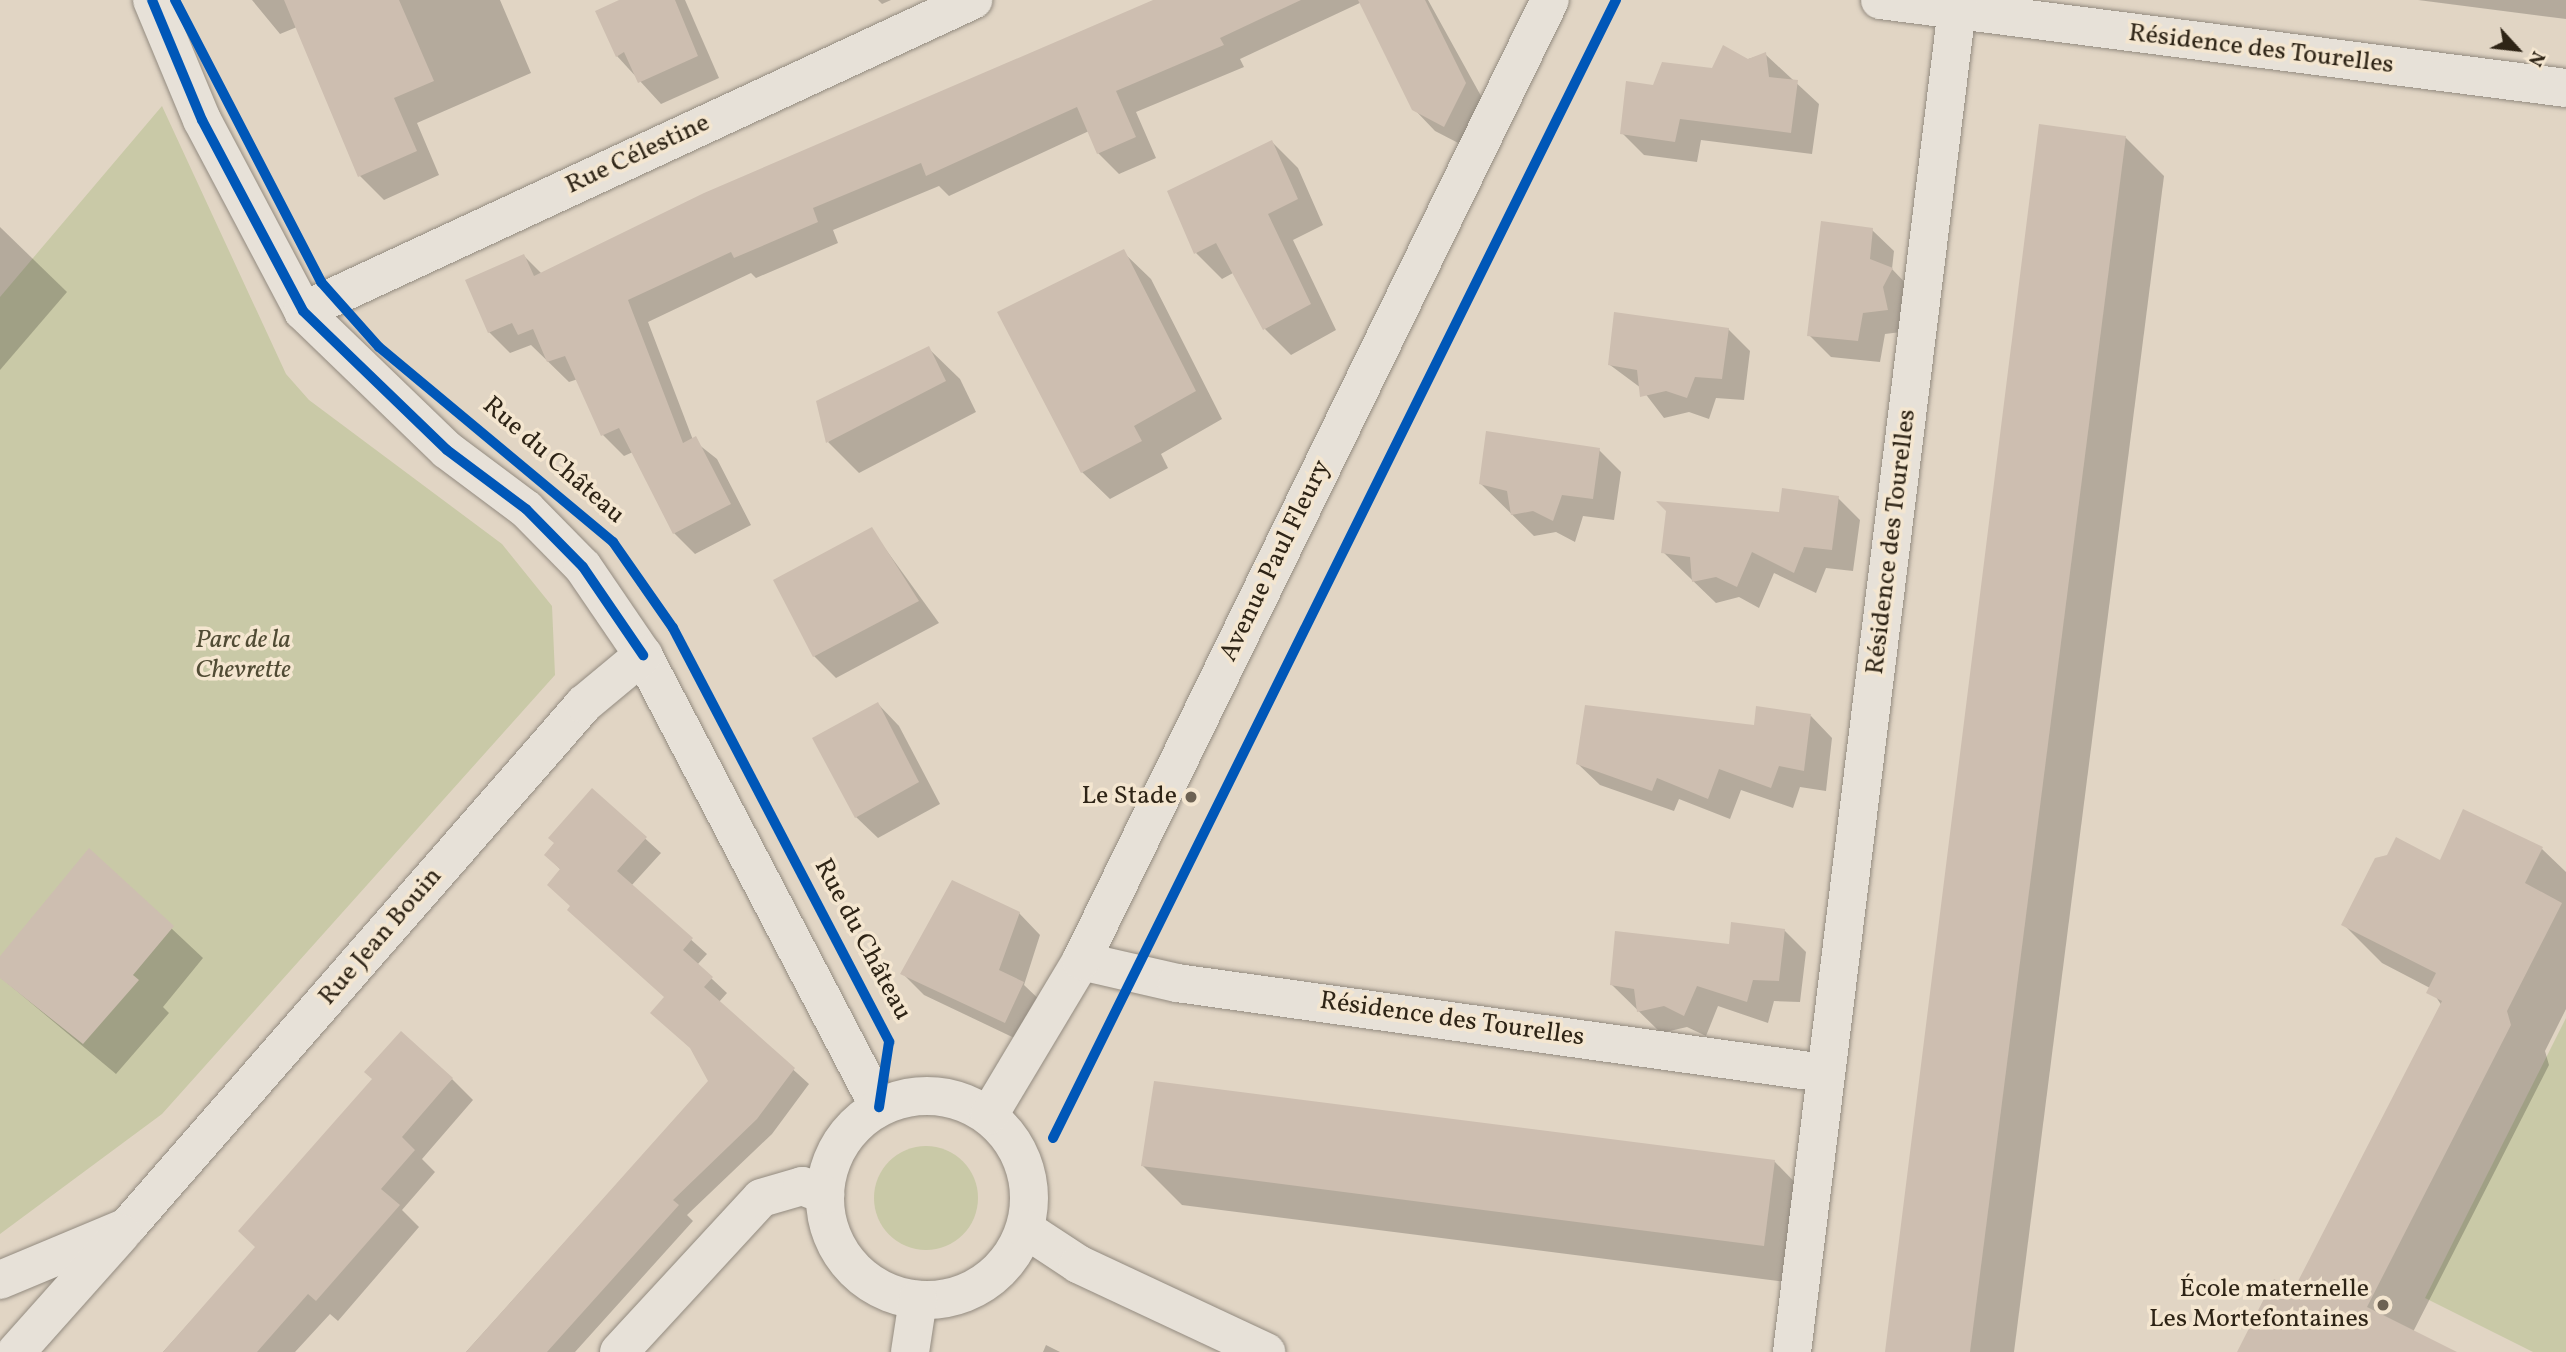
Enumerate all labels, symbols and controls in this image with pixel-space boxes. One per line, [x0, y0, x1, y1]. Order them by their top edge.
north arrow [2482, 14, 2552, 84]
street label: Résidence des Tourelles [2126, 18, 2396, 82]
text: N [2521, 46, 2550, 71]
street label: Rue Célestine [561, 108, 715, 202]
street label: Rue du Château [475, 391, 631, 531]
street label: Résidence des Tourelles [1860, 407, 1924, 677]
street label: Avenue Paul Fleury [1214, 455, 1338, 667]
park label: Parc de la Chevrette [195, 625, 291, 686]
place label: Le Stade [1082, 781, 1177, 813]
marker: Le Stade [1183, 789, 1199, 805]
street label: Rue du Château [806, 854, 918, 1026]
street label: Rue Jean Bouin [313, 862, 449, 1012]
street label: Résidence des Tourelles [1317, 986, 1587, 1054]
place label: École maternelle Les Mortefontaines [2149, 1274, 2369, 1336]
marker: École maternelle Les Mortefontaines [2375, 1297, 2391, 1313]

